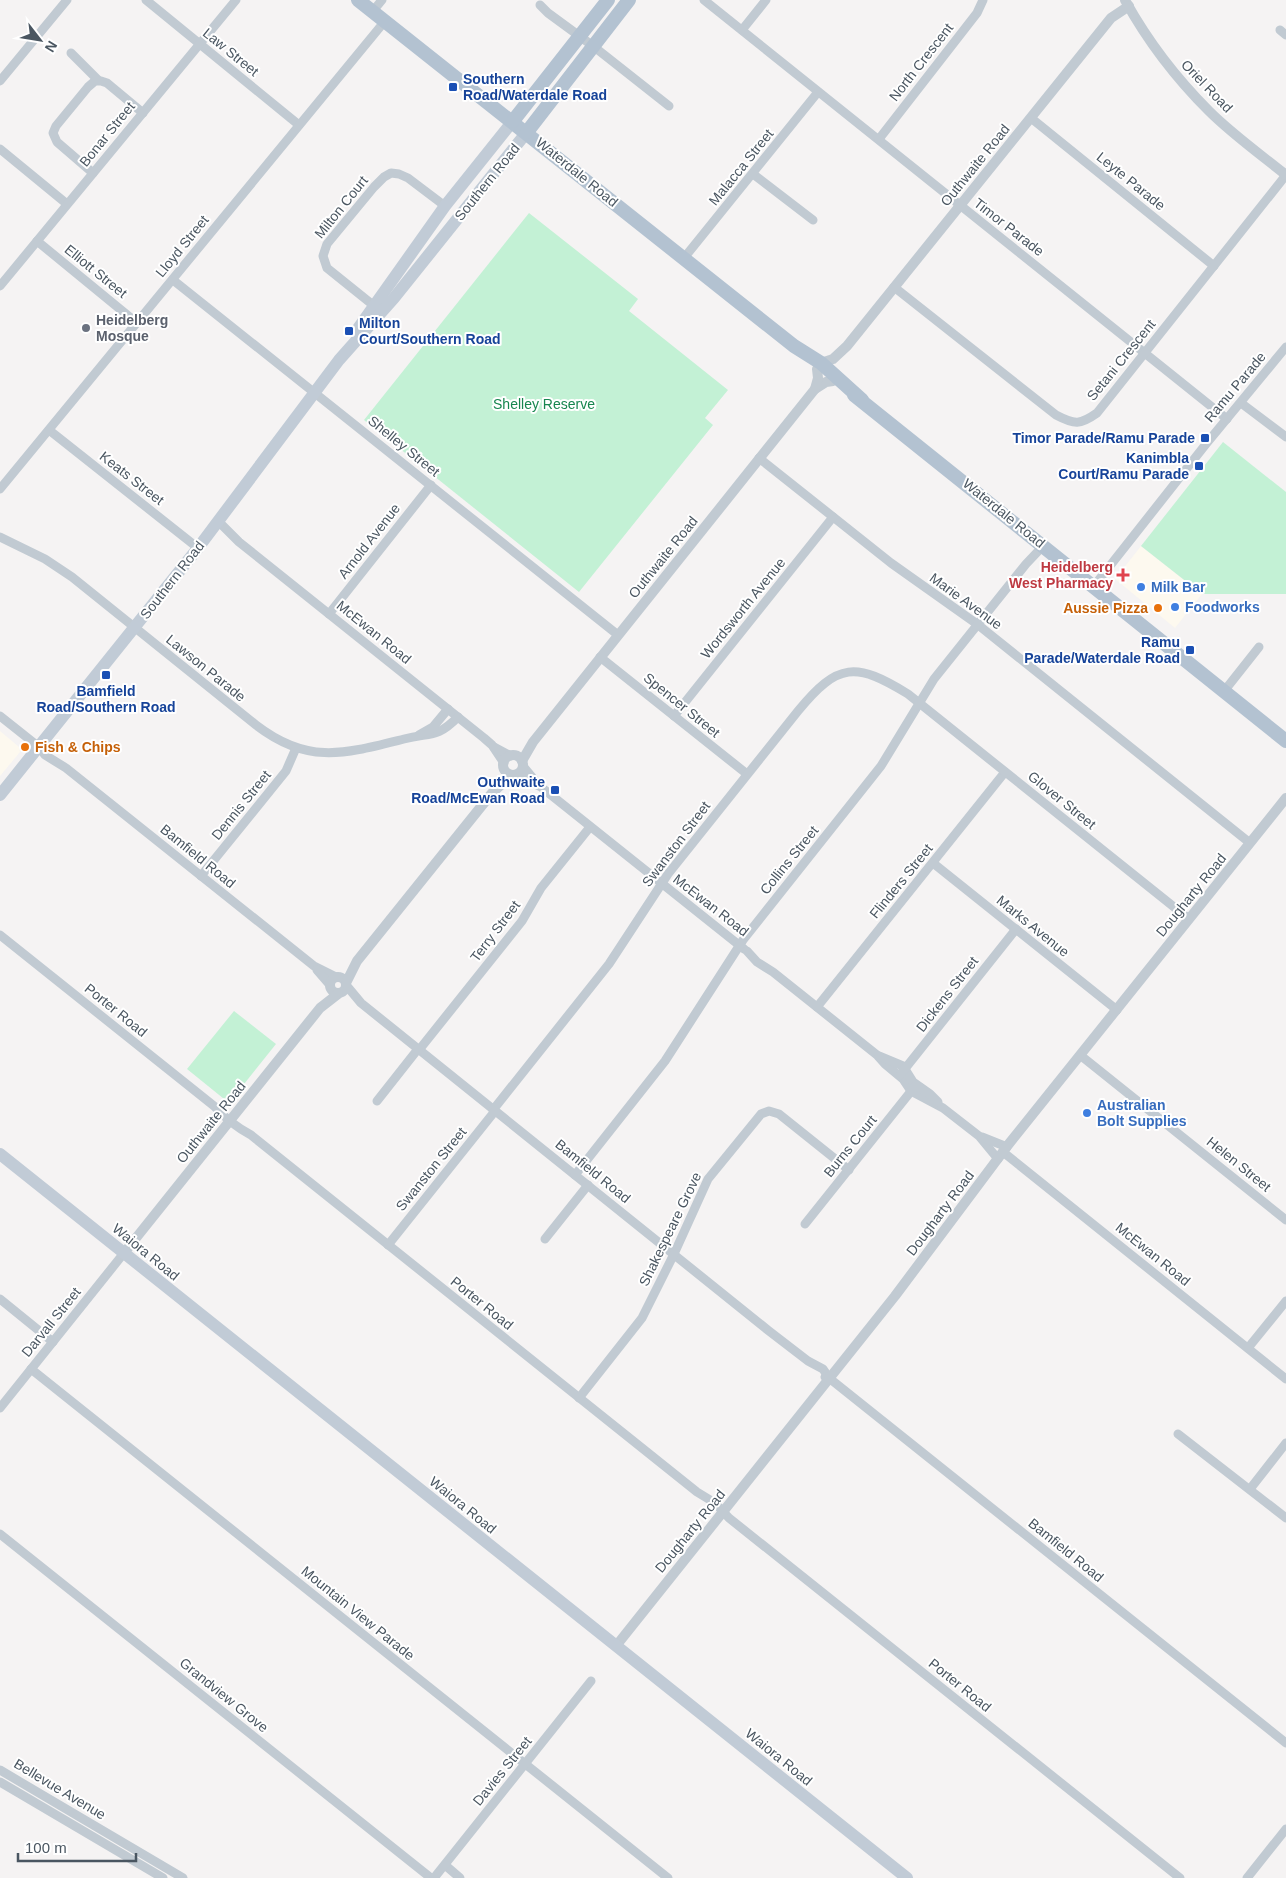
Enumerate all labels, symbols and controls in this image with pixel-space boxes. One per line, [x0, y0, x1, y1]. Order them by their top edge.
north arrow [15, 15, 65, 65]
street label: North Crescent [886, 20, 956, 104]
street label: Law Street [200, 25, 262, 79]
text: N [42, 38, 61, 55]
street label: Oriel Road [1178, 56, 1236, 116]
place label: Southern Road/Waterdale Road [463, 71, 607, 103]
marker: Southern Road/Waterdale Road [447, 81, 459, 93]
street label: Bonar Street [76, 98, 138, 170]
street label: Outhwaite Road [937, 121, 1013, 209]
street label: Malacca Street [705, 126, 777, 208]
street label: Waterdale Road [533, 134, 621, 210]
street label: Southern Road [451, 140, 523, 224]
street label: Leyte Parade [1094, 149, 1169, 214]
street label: Milton Court [311, 173, 371, 241]
street label: Timor Parade [971, 195, 1047, 259]
street label: Lloyd Street [152, 212, 212, 280]
street label: Elliott Street [62, 241, 130, 301]
place label: Heidelberg Mosque [96, 312, 168, 344]
place label: Milton Court/Southern Road [359, 315, 501, 347]
street label: Setani Crescent [1083, 316, 1159, 404]
marker: Heidelberg Mosque [80, 322, 92, 334]
marker: Milton Court/Southern Road [343, 325, 355, 337]
street label: Ramu Parade [1201, 349, 1269, 425]
park label: Shelley Reserve [493, 396, 595, 412]
street label: Shelley Street [365, 412, 443, 480]
place label: Timor Parade/Ramu Parade [1012, 430, 1195, 446]
marker: Timor Parade/Ramu Parade [1199, 432, 1211, 444]
street label: Keats Street [97, 448, 167, 508]
place label: Kanimbla Court/Ramu Parade [1058, 450, 1189, 482]
marker: Kanimbla Court/Ramu Parade [1193, 460, 1205, 472]
street label: Waterdale Road [960, 475, 1048, 551]
street label: Arnold Avenue [335, 500, 403, 582]
street label: Outhwaite Road [625, 513, 701, 601]
street label: Southern Road [137, 538, 207, 622]
street label: Wordsworth Avenue [698, 554, 789, 662]
place label: Heidelberg West Pharmacy [1009, 559, 1113, 591]
street label: Marie Avenue [927, 569, 1005, 633]
marker: Heidelberg West Pharmacy [1117, 569, 1129, 581]
place label: Milk Bar [1151, 579, 1206, 595]
marker: Milk Bar [1135, 581, 1147, 593]
street label: McEwan Road [334, 597, 414, 667]
place label: Foodworks [1185, 599, 1260, 615]
place label: Aussie Pizza [1063, 600, 1148, 616]
marker: Foodworks [1169, 601, 1181, 613]
marker: Aussie Pizza [1152, 602, 1164, 614]
street label: Lawson Parade [163, 631, 249, 705]
place label: Ramu Parade/Waterdale Road [1024, 634, 1180, 666]
marker: Ramu Parade/Waterdale Road [1184, 644, 1196, 656]
marker: Bamfield Road/Southern Road [100, 669, 112, 681]
street label: Spencer Street [641, 669, 723, 741]
place label: Bamfield Road/Southern Road [36, 683, 176, 715]
place label: Fish & Chips [35, 739, 121, 755]
marker: Fish & Chips [19, 741, 31, 753]
street label: Dennis Street [208, 767, 274, 843]
street label: Glover Street [1025, 768, 1099, 832]
place label: Outhwaite Road/McEwan Road [411, 774, 545, 806]
marker: Outhwaite Road/McEwan Road [549, 784, 561, 796]
street label: Swanston Street [639, 798, 713, 890]
street label: Bamfield Road [157, 821, 239, 891]
street label: Collins Street [757, 823, 821, 897]
street label: Flinders Street [866, 841, 936, 921]
street label: Dougharty Road [1153, 850, 1229, 940]
street label: McEwan Road [670, 871, 752, 939]
street label: Marks Avenue [994, 892, 1073, 960]
street label: Terry Street [467, 897, 523, 965]
street label: Dickens Street [913, 953, 981, 1035]
street label: Porter Road [82, 980, 150, 1040]
street label: Outhwaite Road [173, 1078, 249, 1166]
place label: Australian Bolt Supplies [1097, 1097, 1187, 1129]
marker: Australian Bolt Supplies [1081, 1107, 1093, 1119]
street label: Burns Court [820, 1112, 880, 1180]
street label: Swanston Street [392, 1124, 470, 1214]
street label: Helen Street [1204, 1133, 1274, 1195]
street label: Bamfield Road [552, 1136, 634, 1206]
street label: Dougharty Road [903, 1167, 977, 1259]
street label: Shakespeare Grove [636, 1169, 705, 1288]
street label: McEwan Road [1113, 1219, 1193, 1289]
street label: Waiora Road [109, 1220, 183, 1284]
street label: Porter Road [448, 1273, 516, 1333]
street label: Darvall Street [18, 1284, 84, 1360]
street label: Waiora Road [426, 1473, 500, 1537]
street label: Dougharty Road [652, 1486, 728, 1576]
street label: Bamfield Road [1025, 1515, 1107, 1585]
street label: Mountain View Parade [298, 1563, 418, 1664]
street label: Grandview Grove [177, 1655, 272, 1736]
street label: Porter Road [926, 1655, 994, 1715]
street label: Waiora Road [742, 1725, 816, 1789]
street label: Davies Street [469, 1733, 535, 1809]
street label: Bellevue Avenue [11, 1755, 109, 1823]
scale bar [18, 1830, 135, 1862]
text: 100 m [25, 1839, 67, 1856]

